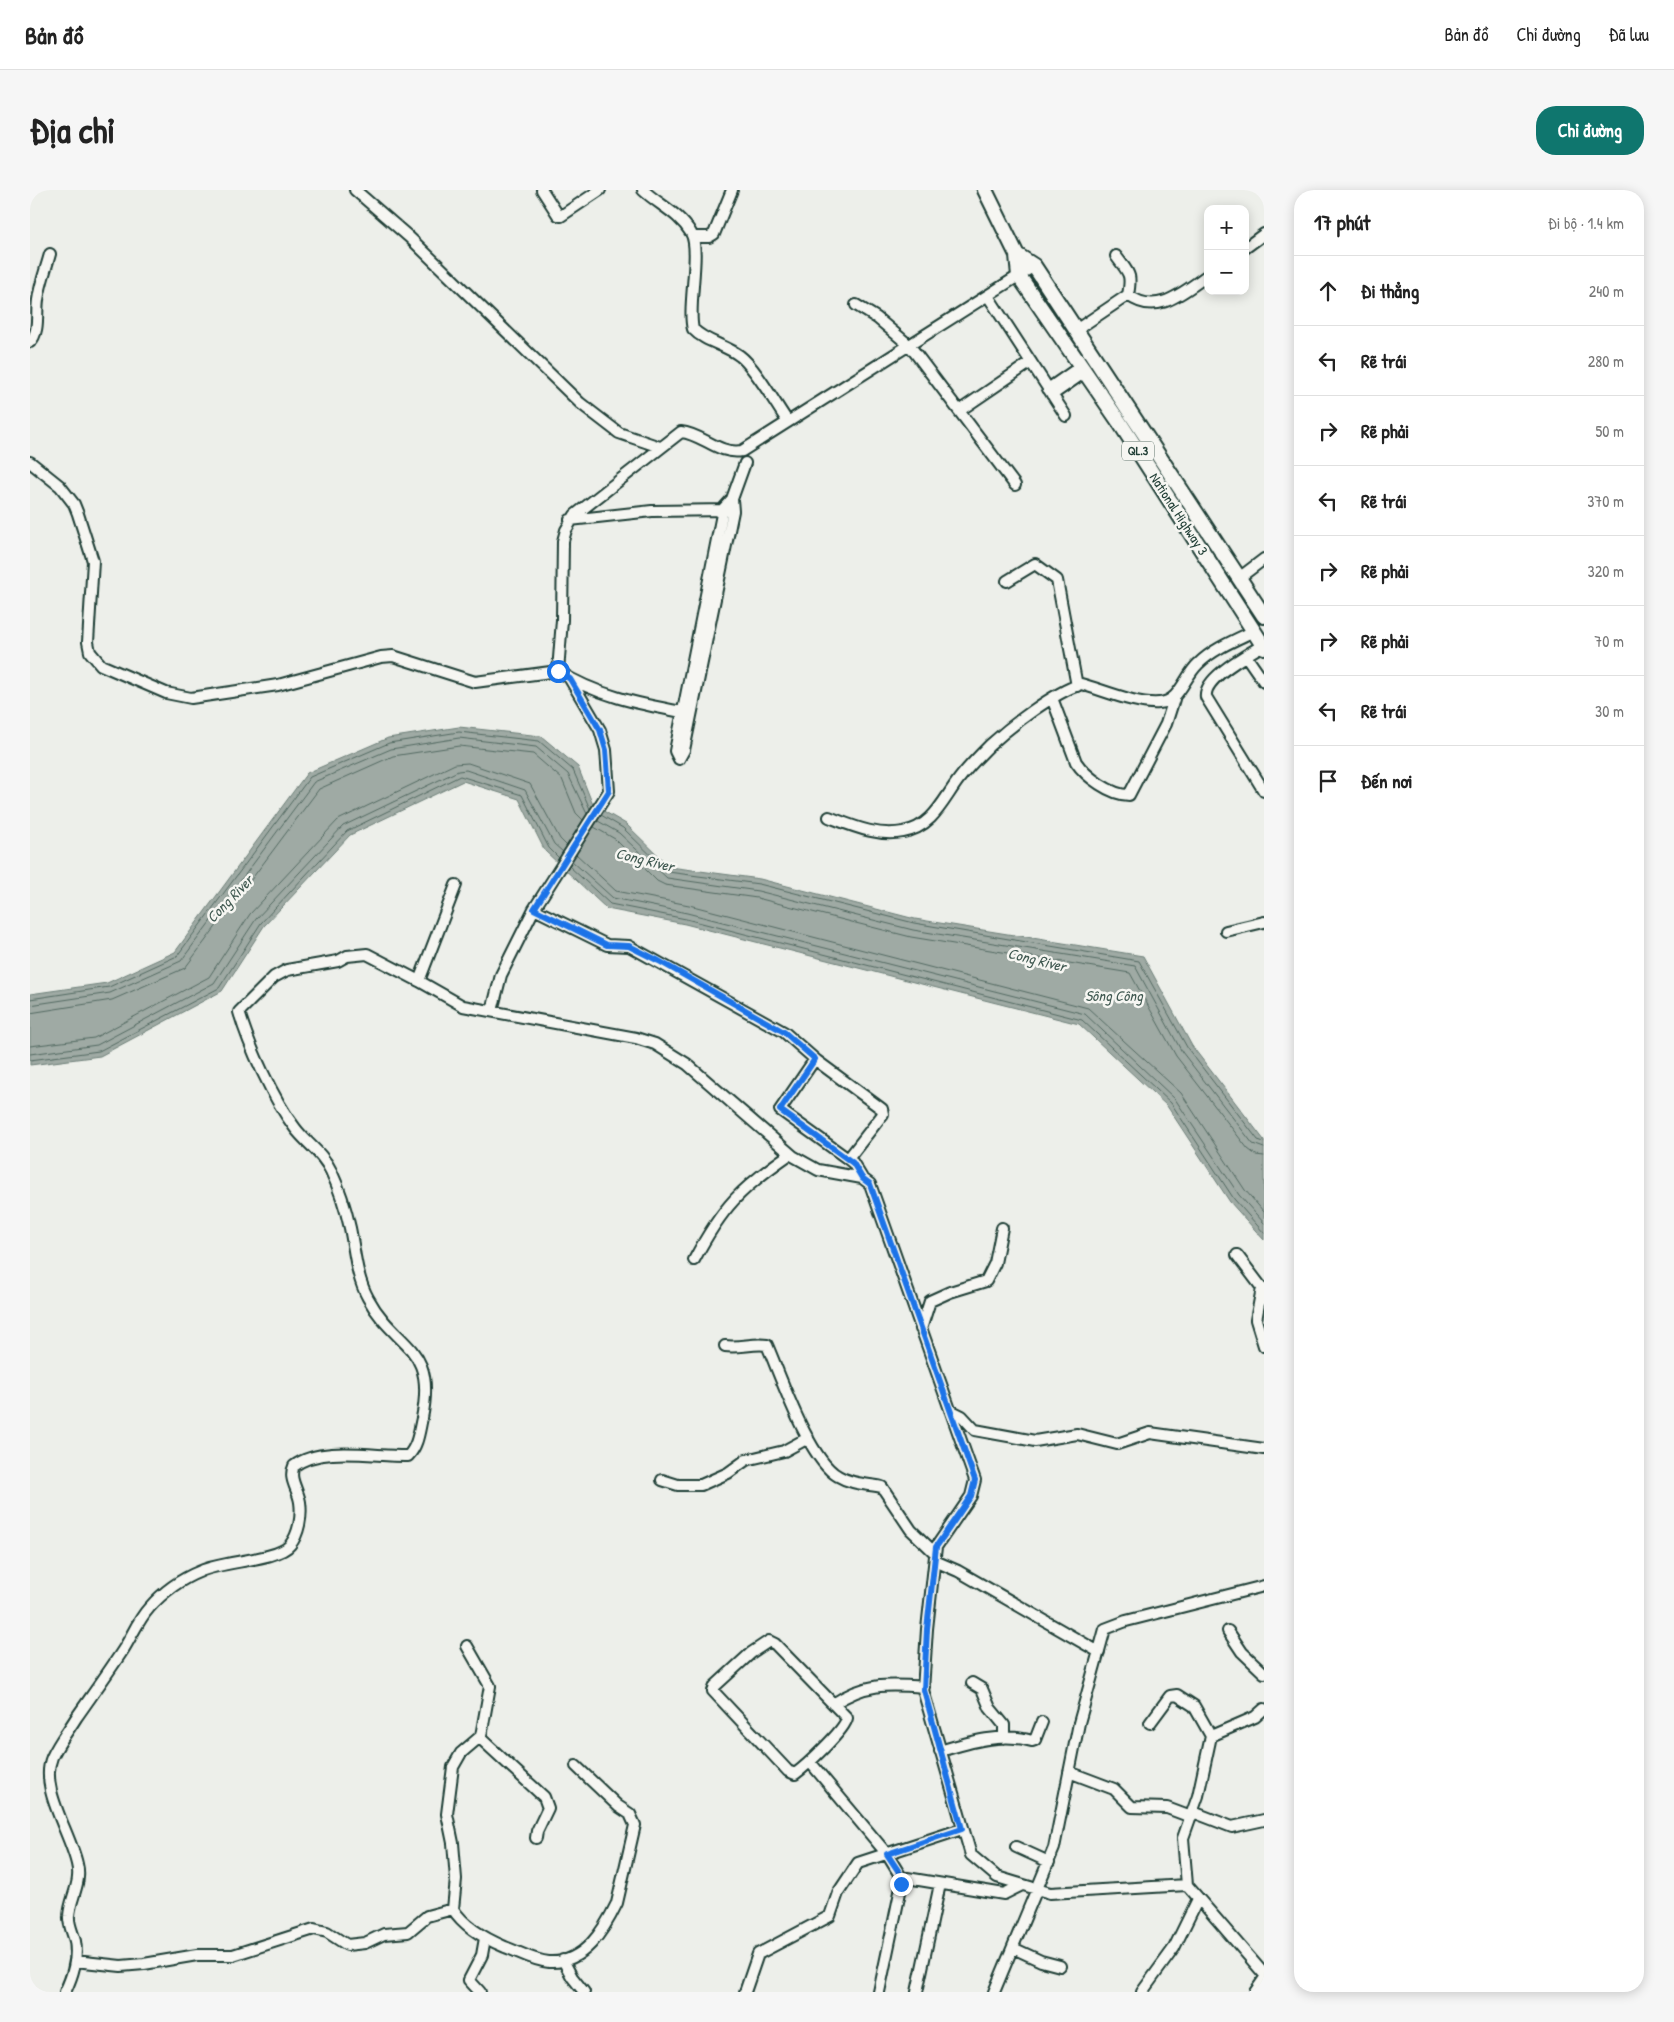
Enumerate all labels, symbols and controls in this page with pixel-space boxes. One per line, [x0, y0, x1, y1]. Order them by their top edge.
text: Bản đồ [25, 19, 83, 51]
text: Bản đồ [1445, 22, 1488, 47]
text: Chỉ đường [1516, 22, 1581, 47]
text: Đã lưu [1609, 22, 1649, 47]
button: Chỉ đường [1536, 106, 1644, 155]
text: Địa chỉ [30, 107, 115, 154]
map controls [1204, 205, 1249, 295]
button: + [1204, 205, 1249, 250]
text: 17 phút [1314, 208, 1370, 237]
text: Đi bộ · 1.4 km [1548, 212, 1624, 234]
button: − [1204, 250, 1249, 295]
icon: ahead [1314, 277, 1342, 305]
text: Đi thẳng [1361, 278, 1419, 304]
text: 240 m [1589, 280, 1624, 302]
icon: left [1314, 347, 1342, 375]
text: Rẽ trái [1361, 348, 1407, 374]
text: 280 m [1588, 350, 1624, 372]
icon: right [1314, 417, 1342, 445]
text: Rẽ phải [1361, 418, 1409, 444]
text: 50 m [1596, 420, 1624, 442]
road number: QL.3 [1122, 442, 1154, 460]
street label: National Highway 3 [1145, 469, 1213, 559]
icon: left [1314, 487, 1342, 515]
text: Rẽ trái [1361, 488, 1407, 514]
text: 370 m [1587, 490, 1624, 512]
icon: right [1314, 557, 1342, 585]
text: Rẽ phải [1361, 558, 1409, 584]
text: 320 m [1588, 560, 1624, 582]
icon: right [1314, 627, 1342, 655]
text: Rẽ phải [1361, 628, 1409, 654]
text: 70 m [1594, 630, 1624, 652]
route start [547, 660, 570, 683]
icon: left [1314, 697, 1342, 725]
text: Rẽ trái [1361, 698, 1407, 724]
text: 30 m [1595, 700, 1624, 722]
icon: arrive [1314, 767, 1342, 795]
text: Đến nơi [1361, 768, 1412, 794]
water label: Cong River [614, 842, 678, 877]
water label: Cong River [202, 869, 259, 927]
water label: Cong River [1006, 942, 1070, 977]
water label: Sông Công [1085, 985, 1144, 1006]
route end [890, 1873, 913, 1896]

